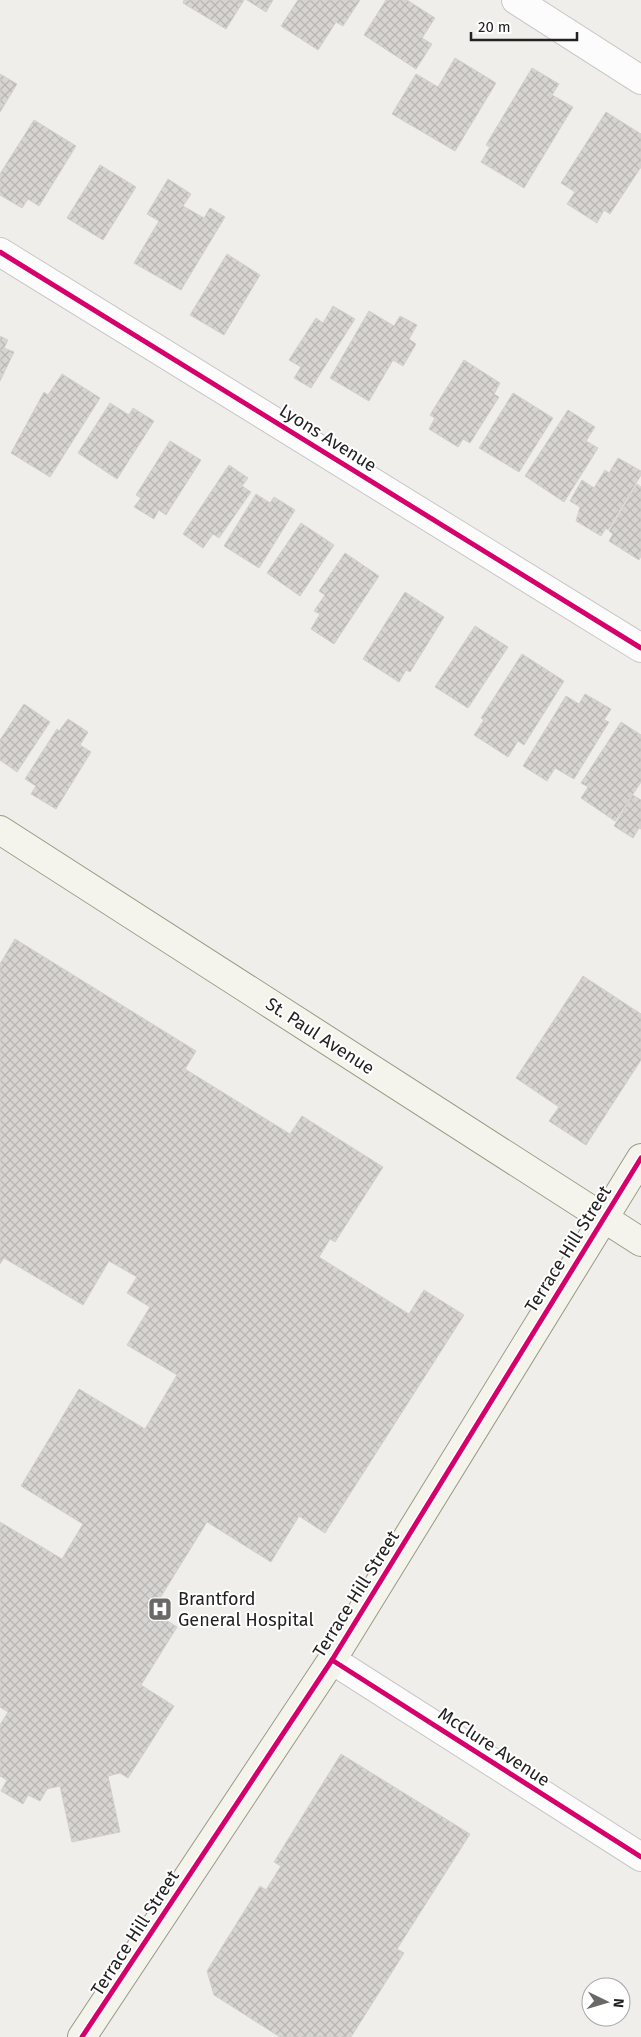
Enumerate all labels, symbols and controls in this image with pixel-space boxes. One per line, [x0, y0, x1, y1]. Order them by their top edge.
scale bar [471, 10, 577, 42]
text: 20 m [478, 18, 511, 36]
street label: Lyons Avenue [275, 399, 381, 477]
street label: St. Paul Avenue [262, 993, 378, 1079]
street label: Terrace Hill Street [520, 1181, 616, 1317]
street label: Terrace Hill Street [308, 1526, 404, 1662]
place label: Brantford General Hospital [178, 1588, 314, 1631]
hospital icon: Brantford General Hospital [147, 1596, 173, 1622]
street label: McClure Avenue [434, 1703, 554, 1791]
street label: Terrace Hill Street [86, 1866, 184, 2000]
north arrow [581, 1977, 631, 2027]
text: N [610, 1998, 627, 2008]

